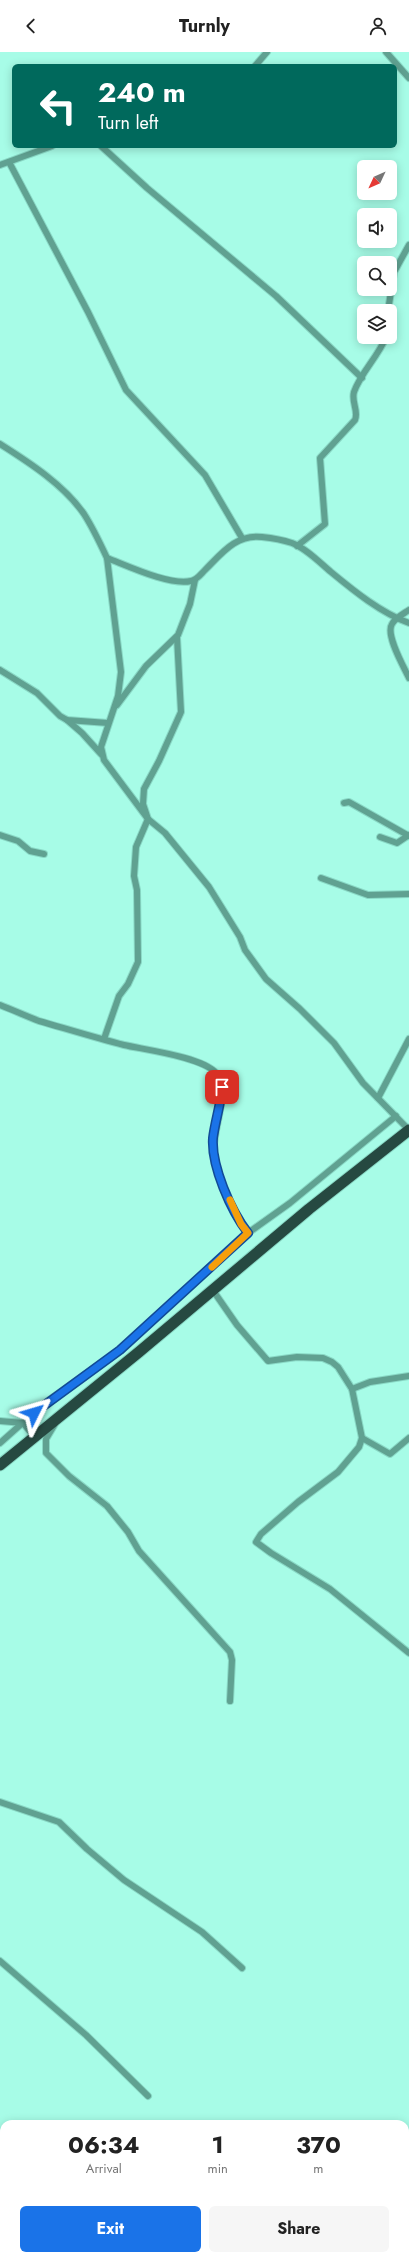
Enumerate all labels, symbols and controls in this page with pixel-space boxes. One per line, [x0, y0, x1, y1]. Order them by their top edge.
text: Turnly [179, 13, 230, 39]
icon: back [20, 15, 42, 37]
icon: person [367, 15, 389, 37]
text: 240 m [98, 72, 186, 113]
icon: left [32, 80, 84, 132]
text: Turn left [98, 110, 158, 136]
north arrow [357, 160, 397, 200]
map controls [357, 160, 397, 344]
button: sound [357, 208, 397, 248]
button: search [357, 256, 397, 296]
button: layers [357, 304, 397, 344]
pin [205, 1070, 239, 1104]
icon: arrive [211, 1076, 233, 1098]
position arrow [13, 1392, 55, 1434]
text: 06:34 [68, 2127, 139, 2162]
text: 1 [212, 2127, 224, 2162]
text: 370 [296, 2127, 341, 2162]
text: Arrival [86, 2159, 122, 2178]
text: min [208, 2159, 228, 2178]
text: m [313, 2159, 323, 2178]
button: Exit [20, 2206, 201, 2252]
button: Share [209, 2206, 389, 2252]

